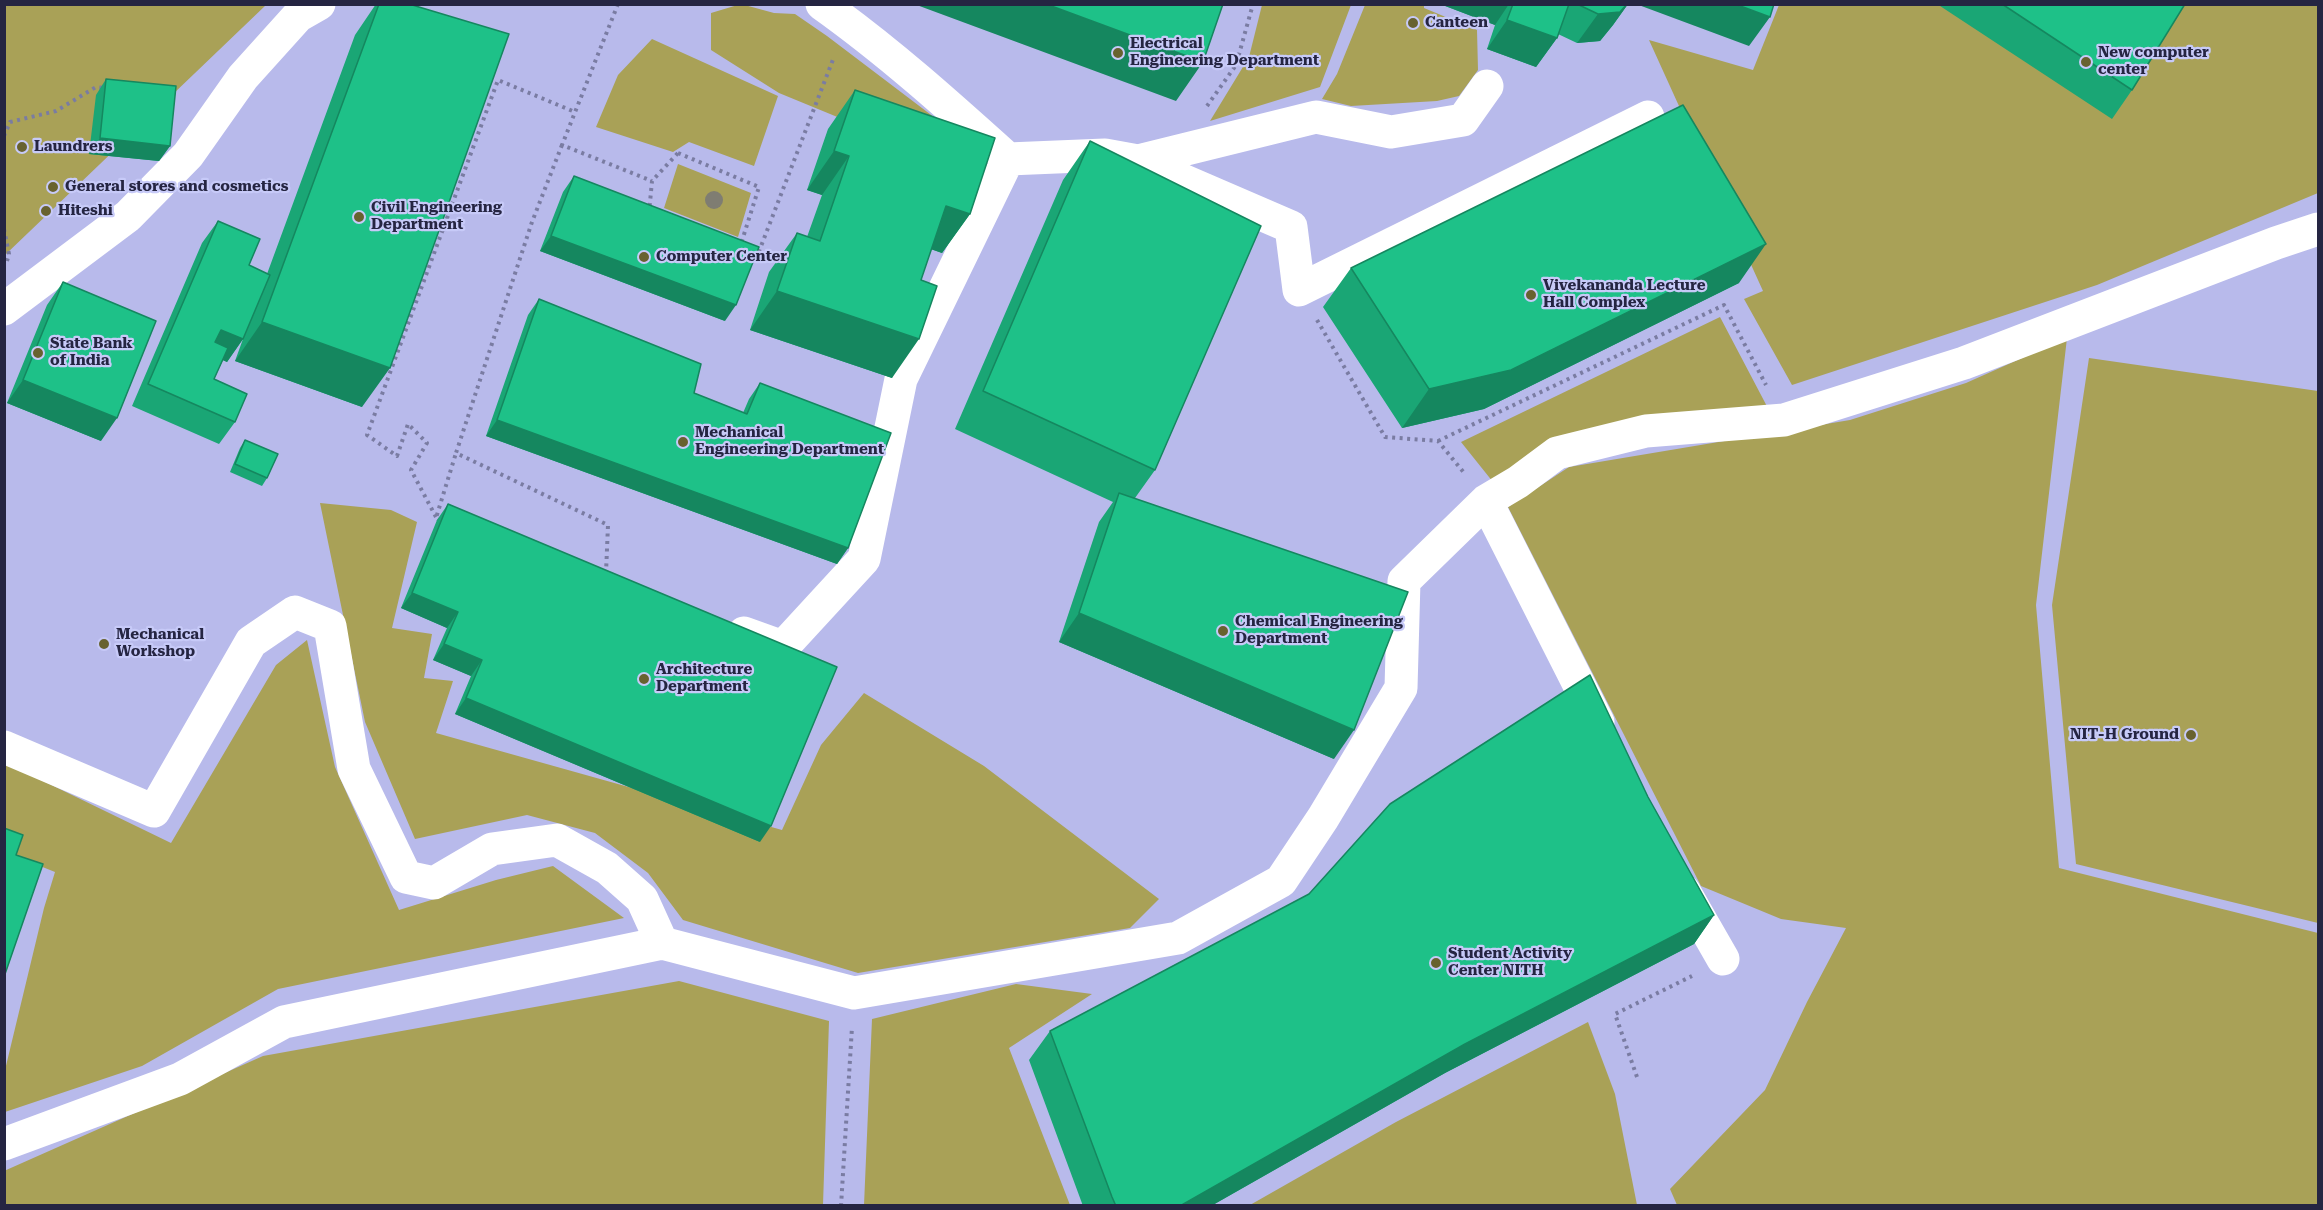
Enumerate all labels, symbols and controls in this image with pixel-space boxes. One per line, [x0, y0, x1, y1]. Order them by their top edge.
place label: Canteen [1425, 14, 1488, 32]
marker: Canteen [1406, 16, 1420, 30]
place label: Electrical Engineering Department [1130, 35, 1319, 70]
place label: New computer center [2098, 44, 2209, 79]
marker: Electrical Engineering Department [1111, 46, 1125, 60]
marker: New computer center [2079, 55, 2093, 69]
place label: Laundrers [34, 138, 112, 156]
marker: Laundrers [15, 140, 29, 154]
place label: General stores and cosmetics [65, 178, 288, 196]
marker: General stores and cosmetics [46, 180, 60, 194]
place label: Civil Engineering Department [371, 199, 502, 234]
place label: Hiteshi [58, 202, 113, 220]
marker: Hiteshi [39, 204, 53, 218]
marker: Civil Engineering Department [352, 210, 366, 224]
place label: Computer Center [656, 248, 787, 266]
marker: Computer Center [637, 250, 651, 264]
place label: Vivekananda Lecture Hall Complex [1543, 277, 1705, 312]
marker: Vivekananda Lecture Hall Complex [1524, 288, 1538, 302]
place label: State Bank of India [50, 335, 133, 370]
marker: State Bank of India [31, 346, 45, 360]
place label: Mechanical Engineering Department [695, 424, 884, 459]
marker: Mechanical Engineering Department [676, 435, 690, 449]
place label: Chemical Engineering Department [1235, 613, 1403, 648]
marker: Chemical Engineering Department [1216, 624, 1230, 638]
place label: Mechanical Workshop [116, 626, 204, 661]
marker: Mechanical Workshop [97, 637, 111, 651]
place label: Architecture Department [656, 661, 752, 696]
marker: Architecture Department [637, 672, 651, 686]
place label: NIT-H Ground [2070, 726, 2179, 744]
marker: NIT-H Ground [2184, 728, 2198, 742]
place label: Student Activity Center NITH [1448, 945, 1572, 980]
marker: Student Activity Center NITH [1429, 956, 1443, 970]

